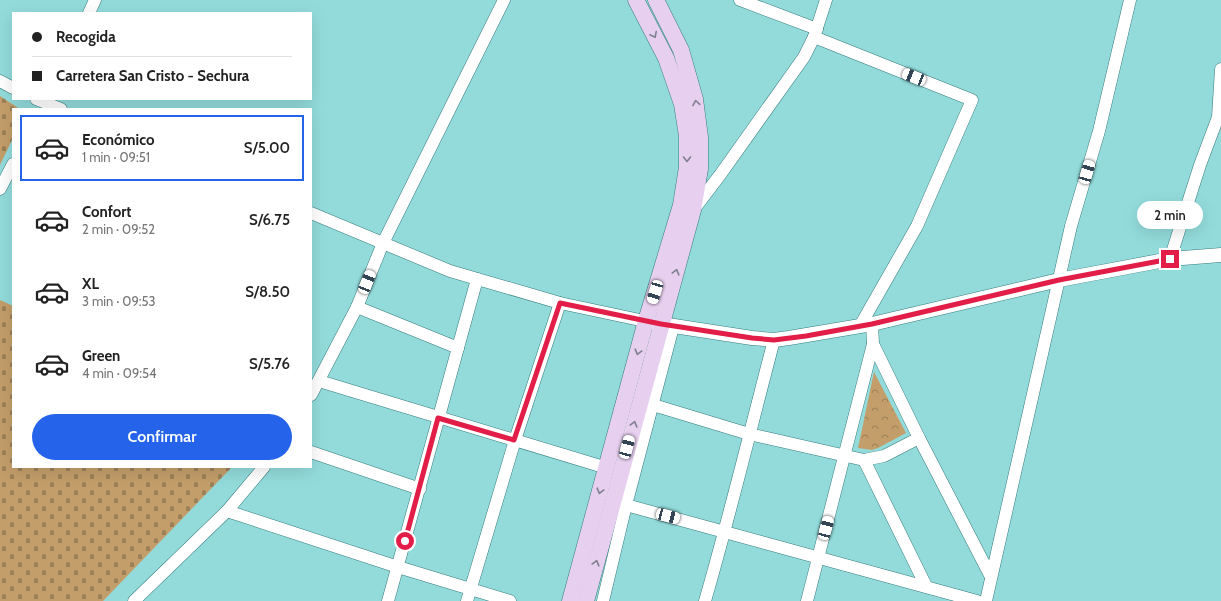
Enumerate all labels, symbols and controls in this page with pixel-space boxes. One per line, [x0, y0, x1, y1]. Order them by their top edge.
text: Recogida [56, 28, 116, 46]
one-way arrow [649, 30, 657, 38]
text: Carretera San Cristo - Sechura [56, 67, 249, 85]
car [901, 67, 927, 87]
one-way arrow [692, 100, 701, 106]
icon: car [34, 130, 70, 166]
text: Económico [82, 131, 154, 149]
text: S/5.00 [244, 139, 290, 157]
text: 1 min · 09:51 [82, 149, 150, 165]
one-way arrow [683, 156, 691, 162]
car [1078, 159, 1096, 185]
callout: 2 min [1137, 201, 1203, 229]
icon: car [34, 202, 70, 238]
text: Confort [82, 203, 131, 221]
text: 2 min [1154, 207, 1186, 223]
text: S/6.75 [249, 211, 290, 229]
text: 2 min · 09:52 [82, 221, 155, 237]
route end [1161, 250, 1179, 268]
car [357, 269, 377, 295]
one-way arrow [671, 269, 679, 275]
icon: car [34, 274, 70, 310]
text: XL [82, 275, 99, 293]
car [646, 279, 664, 305]
text: S/8.50 [245, 283, 290, 301]
text: 3 min · 09:53 [82, 293, 156, 309]
icon: car [34, 346, 70, 382]
text: Green [82, 347, 120, 365]
one-way arrow [634, 349, 642, 355]
text: S/5.76 [249, 355, 290, 373]
text: 4 min · 09:54 [82, 365, 157, 381]
button: Confirmar [32, 414, 292, 460]
one-way arrow [629, 421, 637, 428]
car [618, 434, 636, 460]
one-way arrow [596, 487, 605, 494]
car [655, 507, 681, 525]
car [817, 515, 835, 541]
route start [396, 532, 414, 550]
one-way arrow [591, 560, 600, 567]

